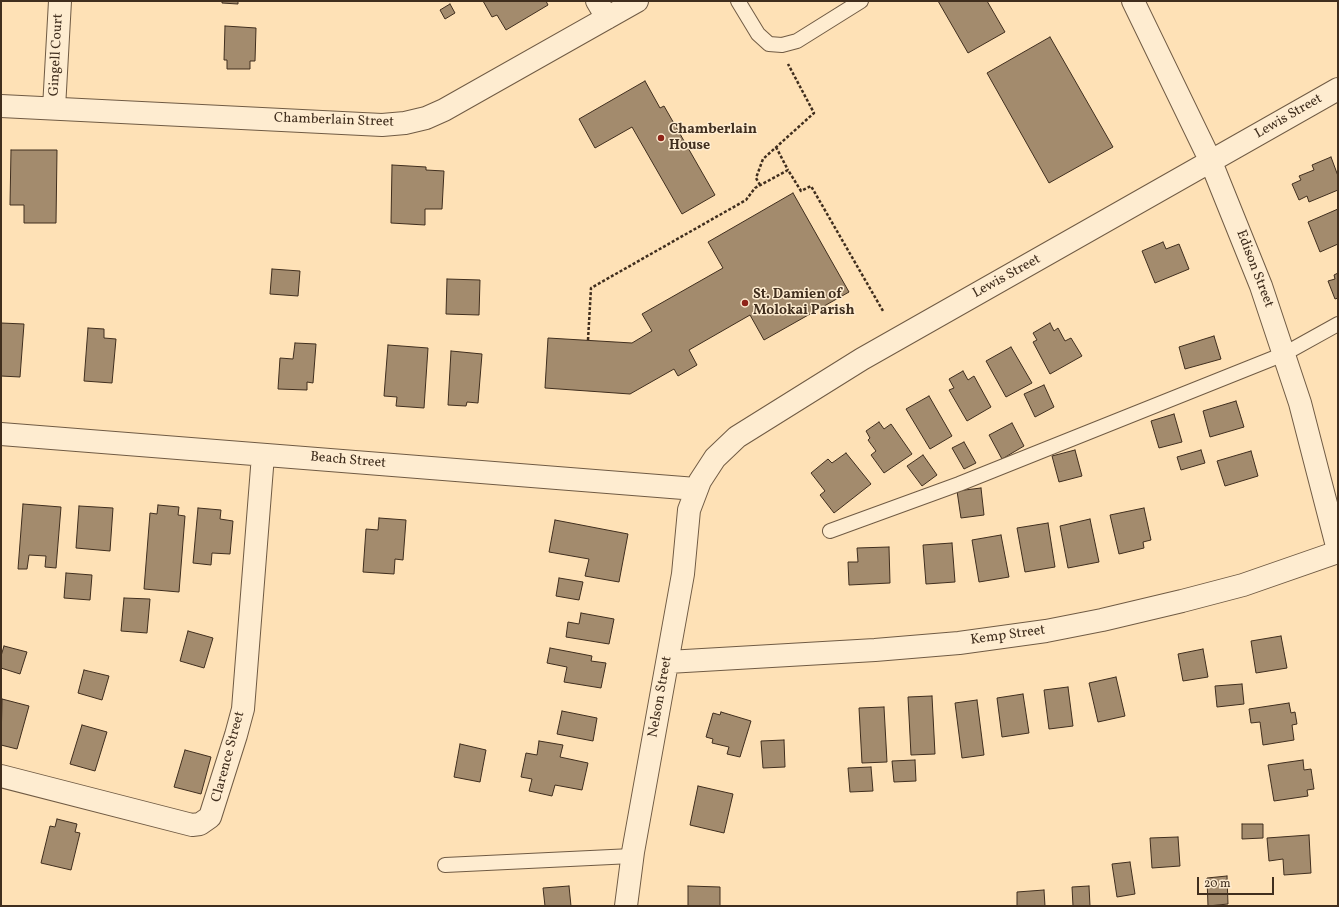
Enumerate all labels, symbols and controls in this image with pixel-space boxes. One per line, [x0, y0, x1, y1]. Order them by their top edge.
street label: Gingell Court [46, 13, 68, 97]
street label: Lewis Street [1252, 91, 1326, 143]
street label: Chamberlain Street [274, 111, 394, 131]
place label: Chamberlain House [669, 122, 757, 154]
marker: Chamberlain House [656, 133, 666, 143]
street label: Edison Street [1231, 228, 1277, 310]
street label: Lewis Street [970, 252, 1044, 302]
place label: St. Damien of Molokai Parish [753, 287, 855, 320]
marker: St. Damien of Molokai Parish [740, 298, 750, 308]
street label: Beach Street [309, 449, 387, 473]
street label: Kemp Street [969, 622, 1047, 650]
street label: Nelson Street [646, 655, 676, 739]
street label: Clarence Street [209, 710, 249, 804]
scale bar [1199, 869, 1276, 895]
text: 20 m [1204, 876, 1231, 892]

